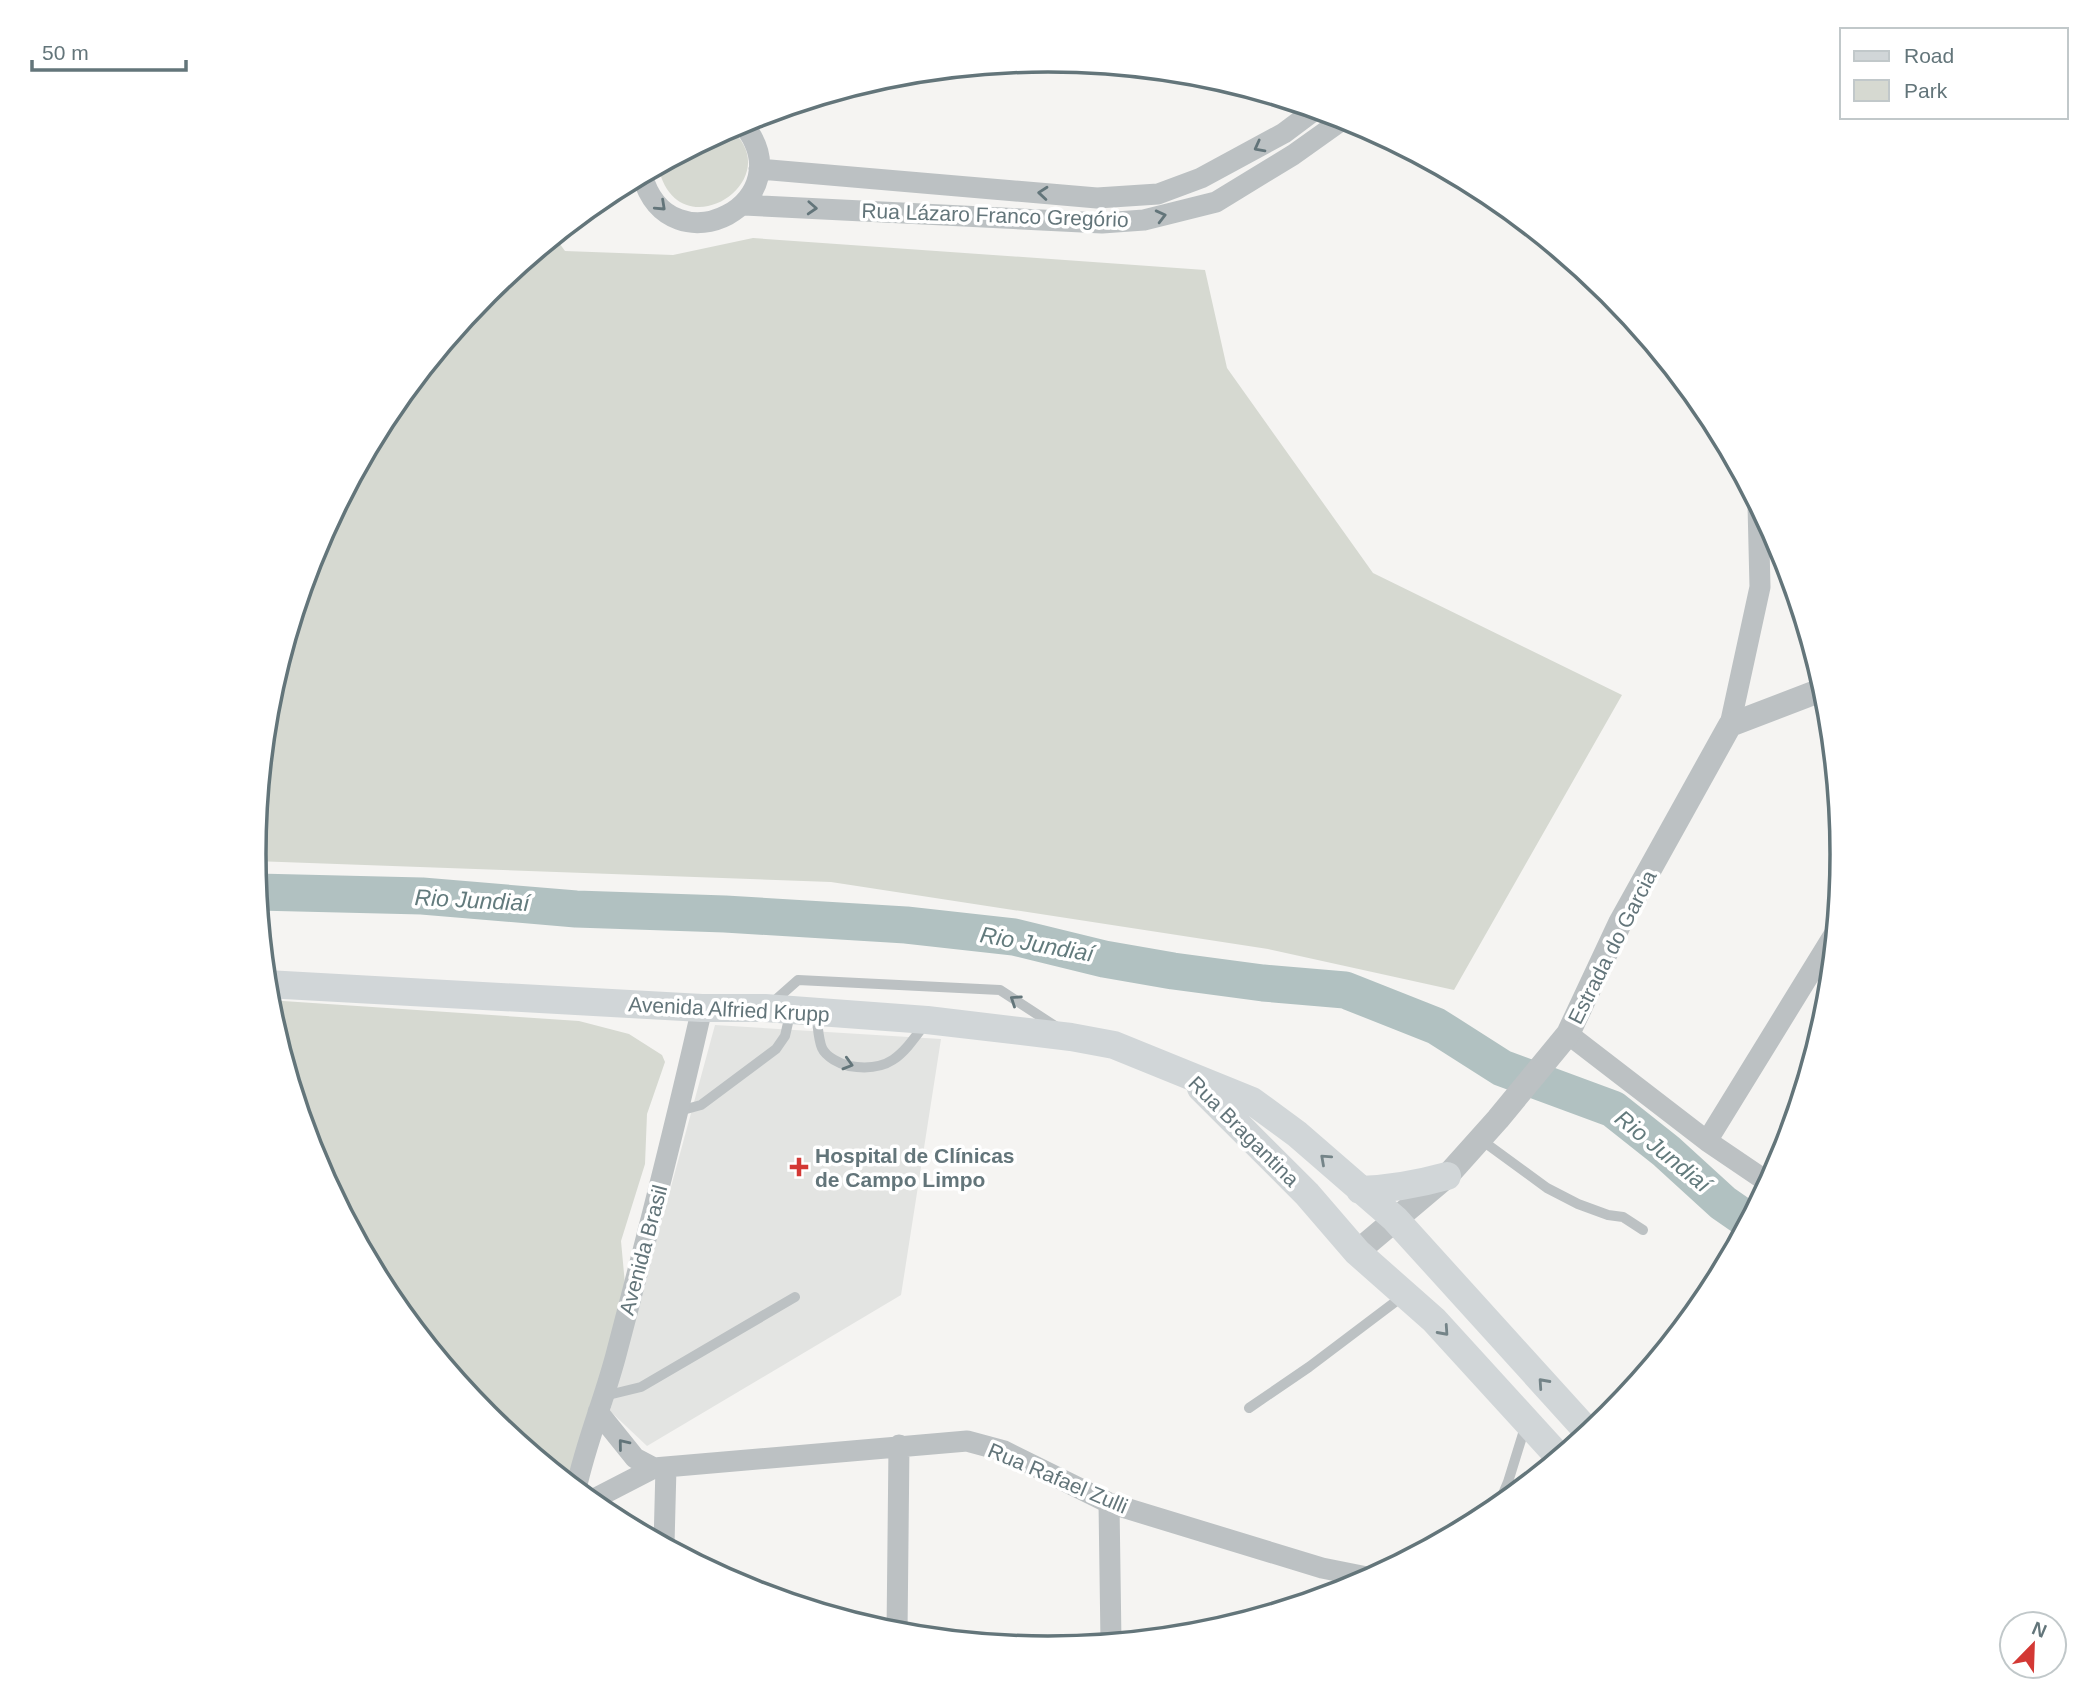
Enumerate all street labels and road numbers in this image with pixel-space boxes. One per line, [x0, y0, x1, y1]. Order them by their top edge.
street label: Rua Lázaro Franco Gregório [861, 199, 1129, 231]
street label: Estrada do Garcia [1563, 866, 1661, 1028]
street label: Avenida Alfried Krupp [628, 992, 830, 1026]
street label: Rua Bragantina [1184, 1071, 1304, 1191]
street label: Avenida Brasil [615, 1182, 671, 1318]
street label: Rua Rafael Zulli [985, 1438, 1131, 1518]

